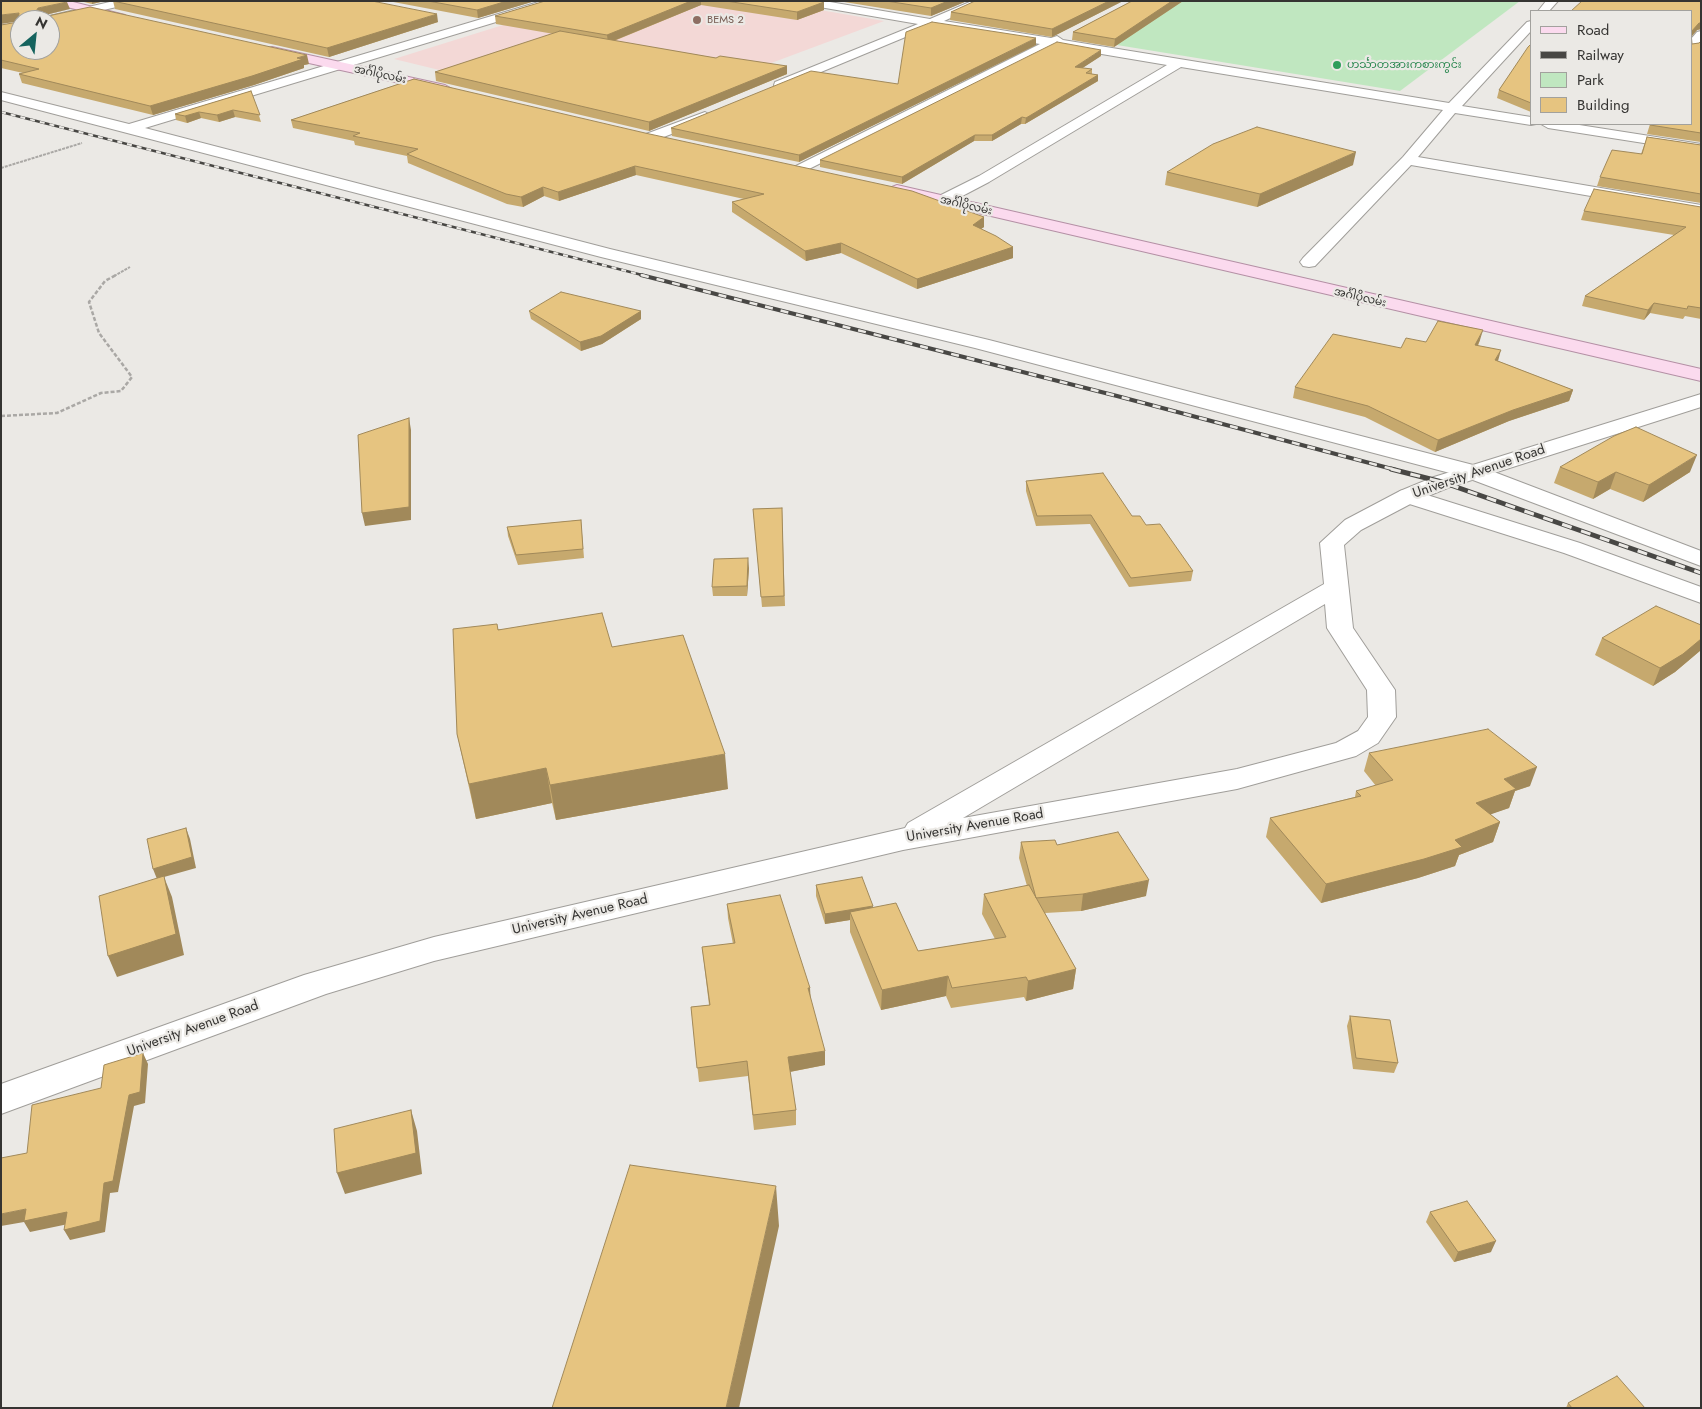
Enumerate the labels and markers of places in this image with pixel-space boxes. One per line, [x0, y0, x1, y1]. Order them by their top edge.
place label: BEMS 2 [707, 13, 744, 27]
marker: BEMS 2 [691, 14, 703, 26]
place label: ဟင်္သာတအားကစားကွင်း [1347, 58, 1462, 72]
marker: ဟင်္သာတအားကစားကွင်း [1331, 59, 1343, 71]

